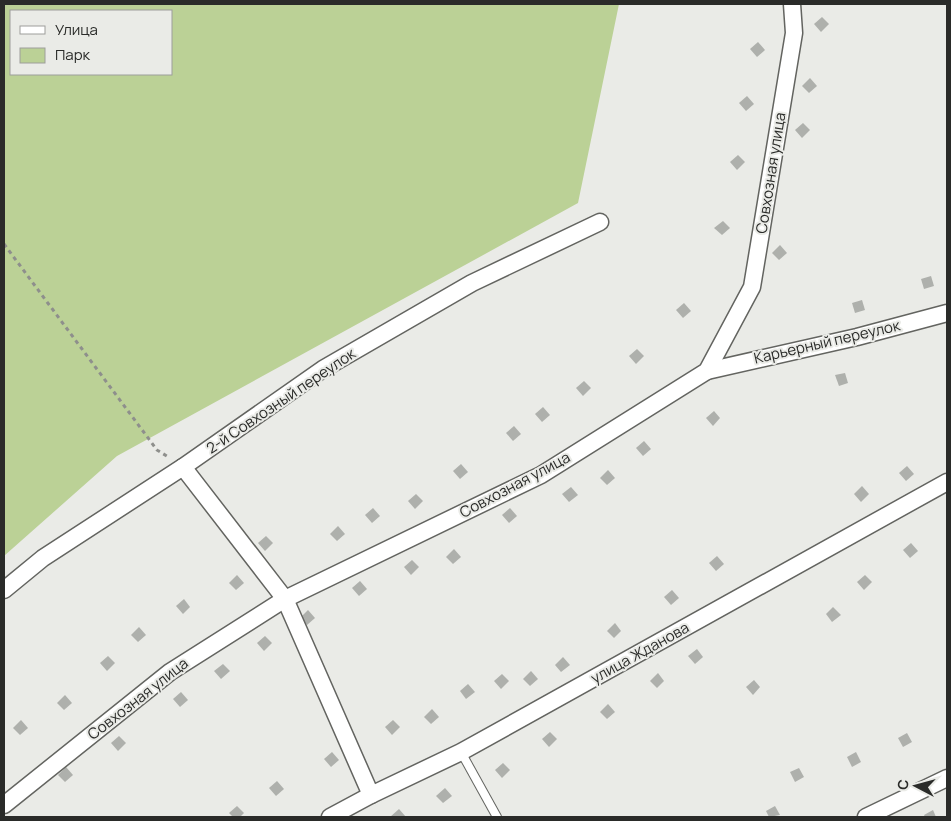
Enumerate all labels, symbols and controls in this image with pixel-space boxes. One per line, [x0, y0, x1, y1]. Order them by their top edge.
legend [10, 10, 172, 75]
text: Улица [55, 19, 98, 40]
text: Парк [55, 44, 91, 65]
street label: Совхозная улица [751, 111, 790, 235]
street label: Карьерный переулок [752, 314, 903, 369]
street label: 2-й Совхозный переулок [202, 342, 360, 458]
street label: Совхозная улица [456, 447, 574, 523]
street label: улица Жданова [587, 617, 693, 688]
street label: Совхозная улица [83, 653, 192, 745]
north arrow [891, 761, 941, 811]
text: С [893, 778, 913, 791]

